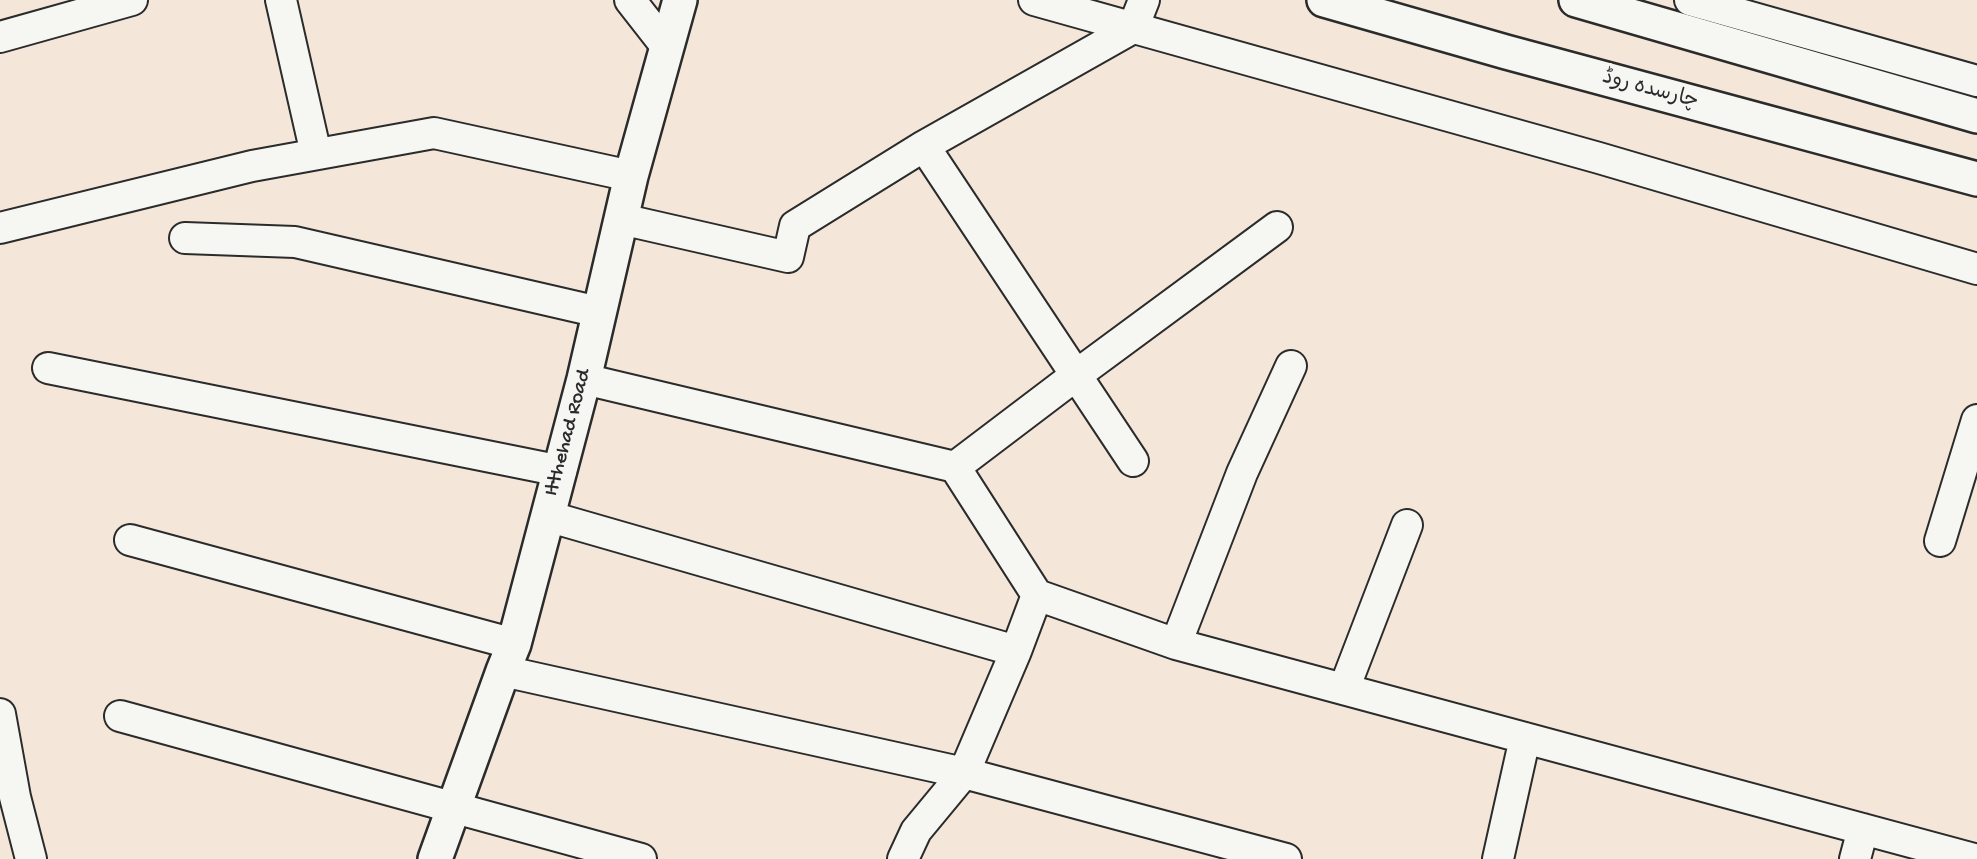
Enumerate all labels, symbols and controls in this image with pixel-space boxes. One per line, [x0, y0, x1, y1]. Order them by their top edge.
street label: چارسدہ روڈ [1599, 66, 1701, 116]
street label: Itthehad Road [540, 367, 598, 499]

